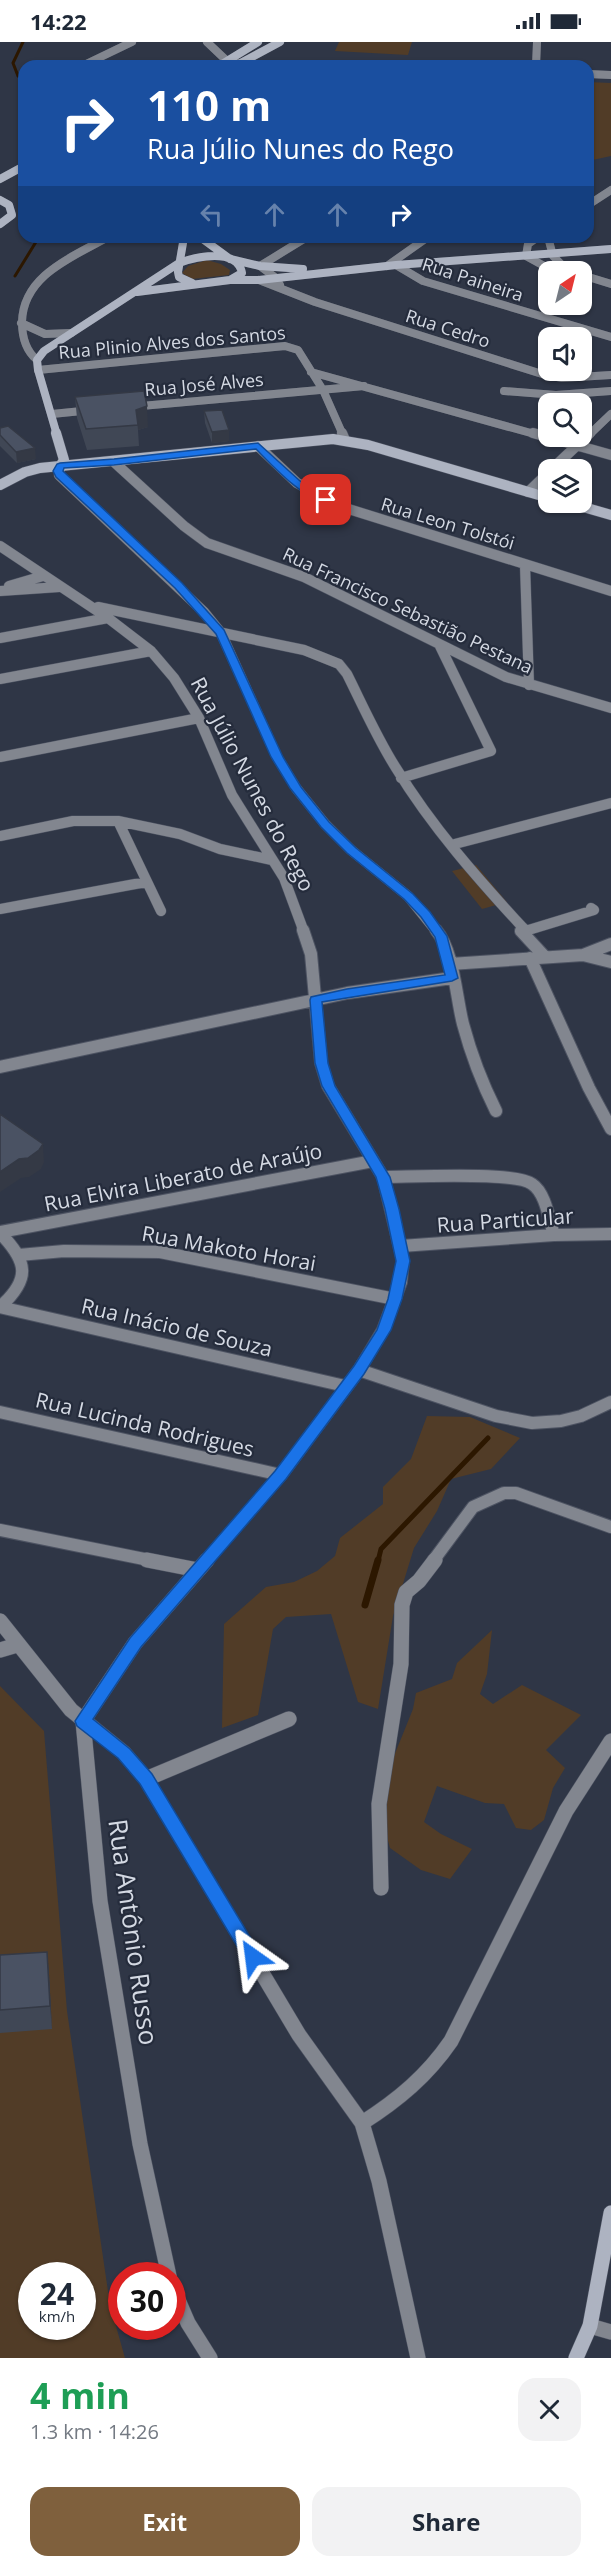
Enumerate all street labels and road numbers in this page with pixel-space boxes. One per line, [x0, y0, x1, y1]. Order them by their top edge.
street label: Rua Paineira [419, 251, 527, 307]
street label: Rua Cedro [403, 303, 493, 353]
street label: Rua Plinio Alves dos Santos [57, 320, 287, 364]
street label: Rua José Alves [143, 367, 265, 401]
street label: Rua Leon Tolstói [378, 491, 518, 555]
street label: Rua Francisco Sebastião Pestana [279, 541, 537, 679]
street label: Rua Júlio Nunes do Rego [185, 672, 321, 896]
street label: Rua Elvira Liberato de Araújo [42, 1136, 324, 1218]
street label: Rua Particular [436, 1201, 575, 1239]
street label: Rua Makoto Horai [140, 1219, 318, 1277]
street label: Rua Inácio de Souza [79, 1291, 275, 1363]
street label: Rua Lucinda Rodrigues [33, 1385, 257, 1463]
street label: Rua Antônio Russo [100, 1817, 168, 2047]

